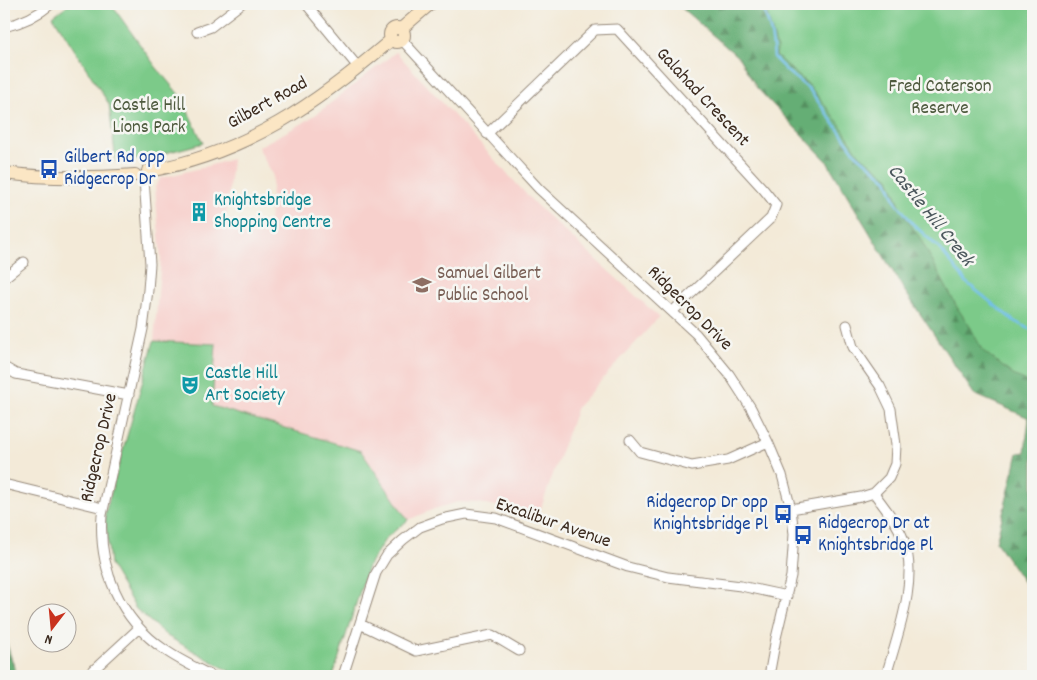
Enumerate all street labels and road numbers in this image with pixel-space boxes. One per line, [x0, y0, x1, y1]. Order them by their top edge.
street label: Galahad Crescent [649, 42, 755, 154]
street label: Gilbert Road [223, 71, 313, 137]
street label: Ridgecrop Drive [640, 260, 738, 358]
street label: Ridgecrop Drive [74, 391, 126, 505]
street label: Excalibur Avenue [492, 492, 614, 556]

